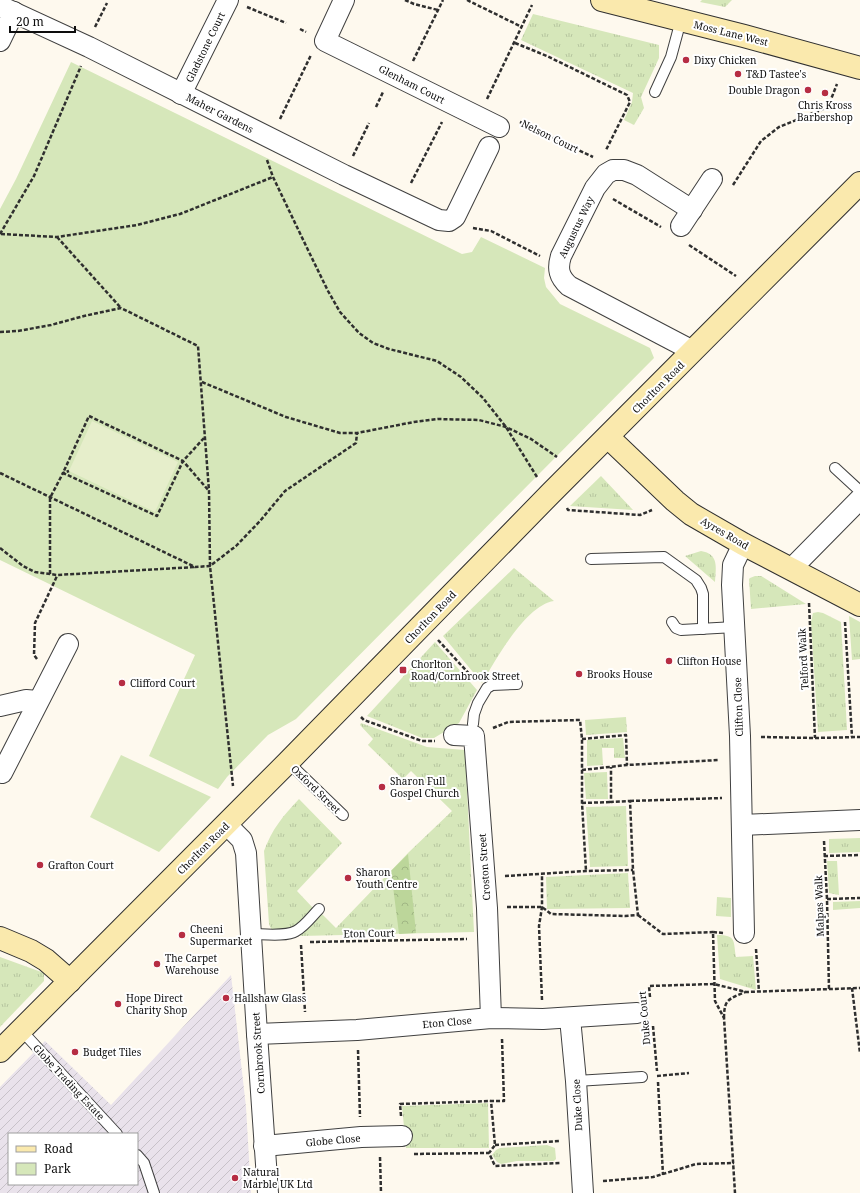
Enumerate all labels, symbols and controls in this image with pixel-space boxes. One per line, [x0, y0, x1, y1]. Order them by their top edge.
scale bar [10, 8, 75, 34]
street label: Gladstone Court [182, 9, 228, 85]
text: 20 m [16, 13, 44, 30]
street label: Moss Lane West [692, 17, 770, 49]
place label: Dixy Chicken [694, 53, 757, 67]
marker: Dixy Chicken [681, 55, 691, 65]
street label: Glenham Court [376, 61, 448, 107]
place label: T&D Tastee's [746, 67, 807, 81]
marker: T&D Tastee's [733, 69, 743, 79]
place label: Double Dragon [728, 83, 801, 97]
marker: Double Dragon [803, 85, 813, 95]
marker: Chris Kross Barbershop [820, 88, 830, 98]
street label: Maher Gardens [184, 90, 257, 136]
place label: Chris Kross Barbershop [797, 98, 853, 124]
street label: Nelson Court [519, 116, 581, 156]
street label: Augustus Way [555, 193, 597, 260]
street label: Chorlton Road [629, 358, 687, 416]
street label: Ayres Road [698, 514, 752, 552]
street label: Chorlton Road [401, 587, 459, 647]
street label: Telford Walk [794, 628, 812, 690]
place label: Clifton House [677, 654, 741, 668]
marker: Clifton House [664, 656, 674, 666]
place label: Chorlton Road/Cornbrook Street [411, 657, 520, 683]
marker: Chorlton Road/Cornbrook Street [398, 665, 408, 675]
place label: Brooks House [587, 667, 653, 681]
marker: Brooks House [574, 669, 584, 679]
place label: Clifford Court [130, 676, 196, 690]
street label: Clifton Close [730, 677, 746, 737]
marker: Clifford Court [117, 678, 127, 688]
street label: Oxford Street [288, 762, 344, 817]
place label: Sharon Full Gospel Church [390, 774, 460, 800]
marker: Sharon Full Gospel Church [377, 782, 387, 792]
street label: Chorlton Road [174, 819, 232, 877]
street label: Croston Street [475, 832, 493, 901]
place label: Grafton Court [48, 858, 114, 872]
marker: Grafton Court [35, 860, 45, 870]
place label: Sharon Youth Centre [355, 865, 418, 891]
marker: Sharon Youth Centre [343, 873, 353, 883]
street label: Malpas Walk [811, 875, 827, 937]
place label: Cheeni Supermarket [190, 922, 253, 948]
street label: Eton Court [343, 926, 395, 940]
marker: Cheeni Supermarket [177, 930, 187, 940]
place label: The Carpet Warehouse [165, 951, 219, 977]
marker: The Carpet Warehouse [152, 959, 162, 969]
street label: Duke Court [635, 990, 653, 1045]
place label: Hope Direct Charity Shop [126, 991, 188, 1017]
place label: Hallshaw Glass [234, 991, 307, 1005]
marker: Hallshaw Glass [221, 993, 231, 1003]
marker: Hope Direct Charity Shop [113, 999, 123, 1009]
street label: Cornbrook Street [248, 1011, 268, 1094]
street label: Eton Close [422, 1013, 472, 1031]
street label: Globe Trading Estate [30, 1041, 108, 1123]
place label: Budget Tiles [83, 1045, 142, 1059]
marker: Budget Tiles [70, 1047, 80, 1057]
street label: Duke Close [569, 1079, 585, 1131]
street label: Globe Close [305, 1131, 361, 1149]
legend [8, 1133, 138, 1185]
text: Road [44, 1140, 74, 1157]
text: Park [44, 1160, 72, 1177]
place label: Natural Marble UK Ltd [243, 1165, 313, 1191]
marker: Natural Marble UK Ltd [230, 1173, 240, 1183]

